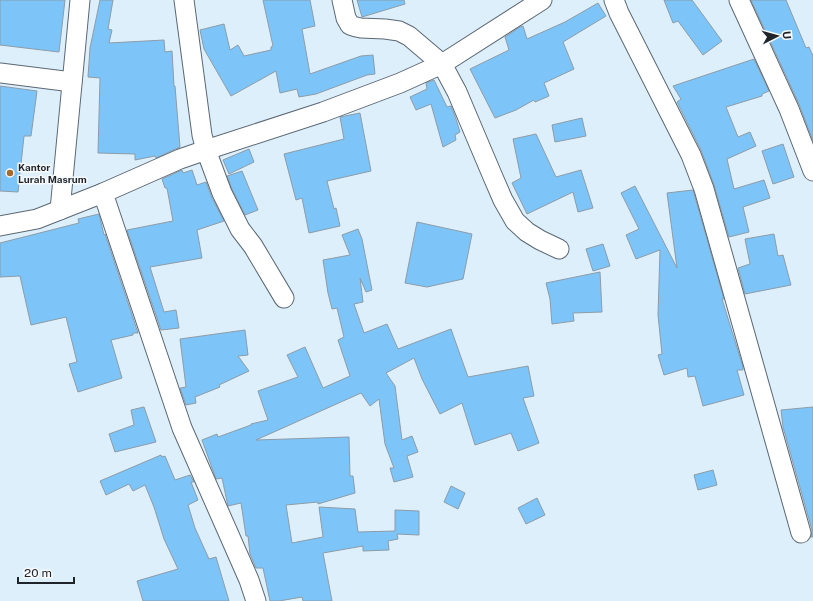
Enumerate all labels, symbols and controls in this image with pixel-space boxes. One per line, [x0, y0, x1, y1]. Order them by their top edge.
north arrow [757, 16, 797, 56]
text: U [781, 30, 793, 40]
place label: Kantor Lurah Masrum [18, 161, 87, 185]
marker: Kantor Lurah Masrum [5, 168, 15, 178]
scale bar [18, 559, 74, 585]
text: 20 m [24, 566, 52, 580]

